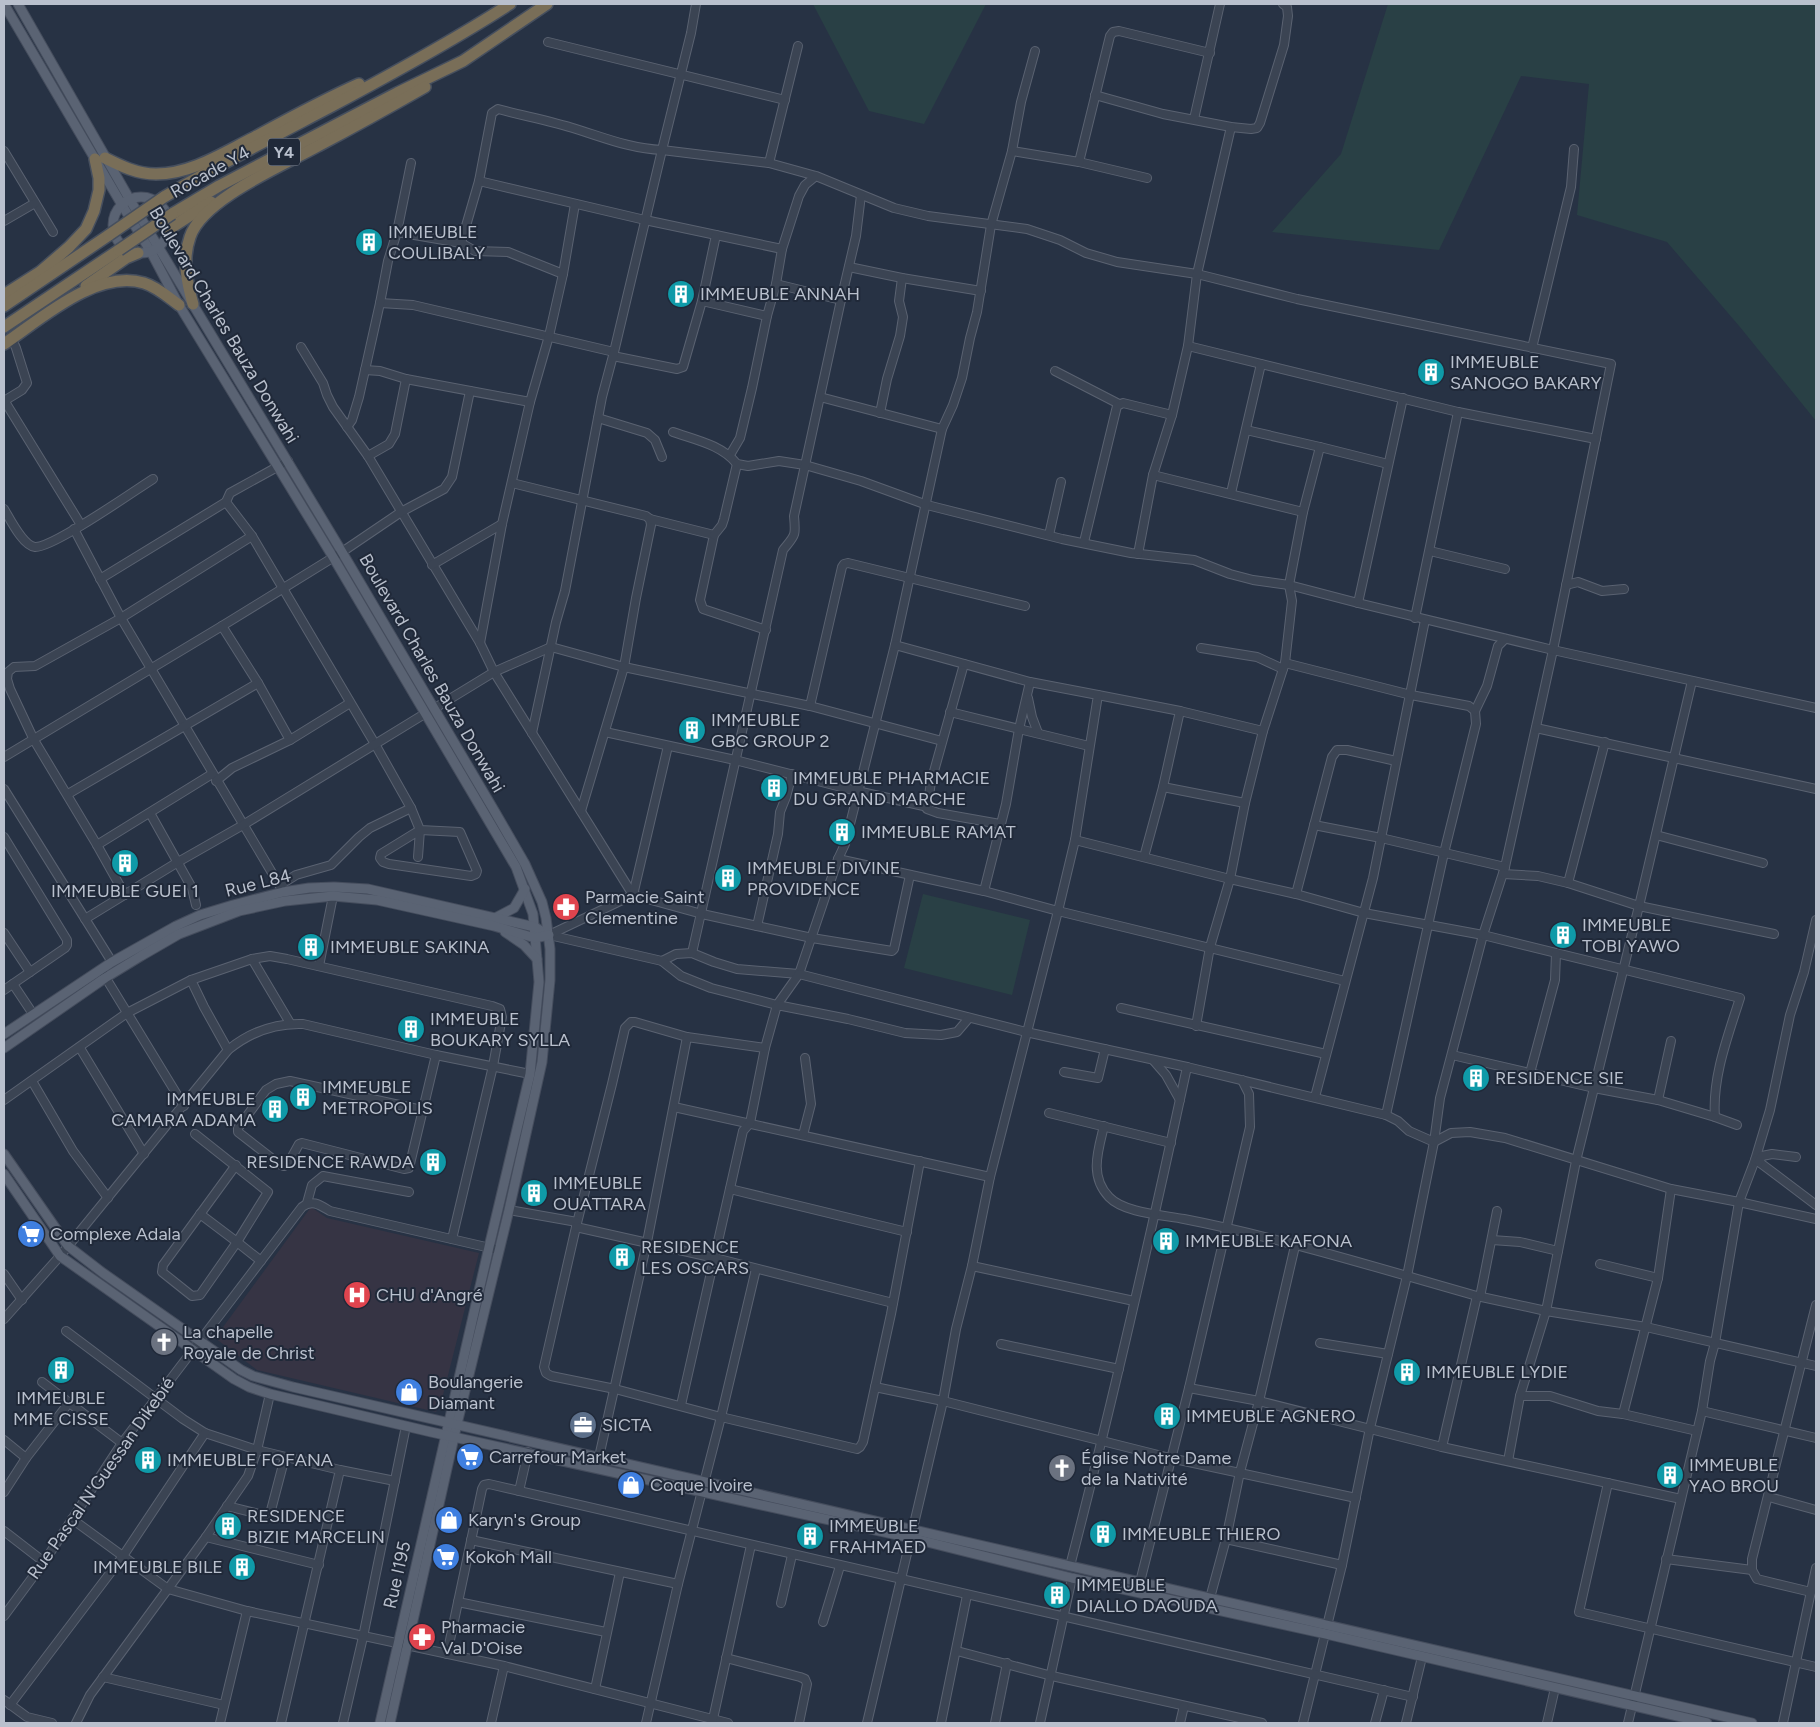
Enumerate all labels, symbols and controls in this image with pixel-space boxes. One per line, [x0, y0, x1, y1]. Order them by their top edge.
road number: Y4 [268, 138, 300, 166]
street label: Rocade Y4 [166, 141, 254, 203]
street label: Boulevard Charles Bauza Donwahi [145, 203, 303, 447]
place label: IMMEUBLE COULIBALY [388, 221, 485, 264]
building icon: IMMEUBLE COULIBALY [354, 227, 384, 257]
building icon: IMMEUBLE ANNAH [666, 279, 696, 309]
place label: IMMEUBLE ANNAH [700, 283, 860, 305]
place label: IMMEUBLE SANOGO BAKARY [1450, 351, 1602, 394]
building icon: IMMEUBLE SANOGO BAKARY [1416, 357, 1446, 387]
street label: Boulevard Charles Bauza Donwahi [354, 550, 510, 796]
place label: IMMEUBLE GBC GROUP 2 [711, 709, 830, 752]
building icon: IMMEUBLE GBC GROUP 2 [677, 715, 707, 745]
place label: IMMEUBLE PHARMACIE DU GRAND MARCHE [793, 767, 990, 810]
building icon: IMMEUBLE PHARMACIE DU GRAND MARCHE [759, 773, 789, 803]
building icon: IMMEUBLE RAMAT [827, 817, 857, 847]
place label: IMMEUBLE RAMAT [861, 821, 1016, 843]
building icon: IMMEUBLE GUEI 1 [110, 848, 140, 878]
place label: IMMEUBLE DIVINE PROVIDENCE [747, 857, 900, 900]
building icon: IMMEUBLE DIVINE PROVIDENCE [713, 863, 743, 893]
street label: Rue L84 [223, 864, 293, 902]
place label: IMMEUBLE GUEI 1 [51, 880, 199, 902]
place label: Parmacie Saint Clementine [585, 886, 705, 929]
pharmacy icon: Parmacie Saint Clementine [551, 892, 581, 922]
place label: IMMEUBLE TOBI YAWO [1582, 914, 1680, 957]
building icon: IMMEUBLE TOBI YAWO [1548, 920, 1578, 950]
building icon: IMMEUBLE SAKINA [296, 932, 326, 962]
place label: IMMEUBLE SAKINA [330, 936, 489, 958]
place label: IMMEUBLE BOUKARY SYLLA [430, 1008, 570, 1051]
building icon: IMMEUBLE BOUKARY SYLLA [396, 1014, 426, 1044]
building icon: RESIDENCE SIE [1461, 1063, 1491, 1093]
place label: RESIDENCE SIE [1495, 1067, 1625, 1089]
place label: IMMEUBLE METROPOLIS [322, 1076, 433, 1119]
building icon: IMMEUBLE METROPOLIS [288, 1082, 318, 1112]
place label: IMMEUBLE CAMARA ADAMA [111, 1088, 256, 1131]
building icon: IMMEUBLE CAMARA ADAMA [260, 1094, 290, 1124]
building icon: RESIDENCE RAWDA [418, 1147, 448, 1177]
place label: RESIDENCE RAWDA [246, 1151, 414, 1173]
place label: IMMEUBLE OUATTARA [553, 1172, 646, 1215]
building icon: IMMEUBLE OUATTARA [519, 1178, 549, 1208]
supermarket icon: Complexe Adala [16, 1219, 46, 1249]
place label: Complexe Adala [50, 1223, 181, 1245]
building icon: IMMEUBLE KAFONA [1151, 1226, 1181, 1256]
place label: IMMEUBLE KAFONA [1185, 1230, 1352, 1252]
place label: RESIDENCE LES OSCARS [641, 1236, 749, 1279]
building icon: RESIDENCE LES OSCARS [607, 1242, 637, 1272]
hospital icon: CHU d'Angré [342, 1280, 372, 1310]
place label: CHU d'Angré [376, 1284, 483, 1306]
place label: La chapelle Royale de Christ [183, 1321, 315, 1364]
church icon: La chapelle Royale de Christ [149, 1327, 179, 1357]
building icon: IMMEUBLE MME CISSE [46, 1355, 76, 1385]
building icon: IMMEUBLE LYDIE [1392, 1357, 1422, 1387]
place label: IMMEUBLE LYDIE [1426, 1361, 1568, 1383]
place label: Boulangerie Diamant [428, 1371, 523, 1414]
street label: Rue Pascal N'Guessan Dikebié [23, 1373, 179, 1583]
shop icon: Boulangerie Diamant [394, 1377, 424, 1407]
place label: IMMEUBLE MME CISSE [13, 1387, 109, 1430]
building icon: IMMEUBLE AGNERO [1152, 1401, 1182, 1431]
place label: IMMEUBLE AGNERO [1186, 1405, 1355, 1427]
office icon: SICTA [568, 1410, 598, 1440]
place label: SICTA [602, 1414, 652, 1436]
supermarket icon: Carrefour Market [455, 1442, 485, 1472]
building icon: IMMEUBLE FOFANA [133, 1445, 163, 1475]
place label: Carrefour Market [489, 1446, 627, 1468]
place label: Église Notre Dame de la Nativité [1081, 1447, 1231, 1490]
place label: IMMEUBLE FOFANA [167, 1449, 333, 1471]
church icon: Église Notre Dame de la Nativité [1047, 1453, 1077, 1483]
place label: IMMEUBLE YAO BROU [1689, 1454, 1779, 1497]
building icon: IMMEUBLE YAO BROU [1655, 1460, 1685, 1490]
shop icon: Coque Ivoire [616, 1470, 646, 1500]
place label: Coque Ivoire [650, 1474, 753, 1496]
place label: RESIDENCE BIZIE MARCELIN [247, 1505, 385, 1548]
shop icon: Karyn's Group [434, 1505, 464, 1535]
place label: Karyn's Group [468, 1509, 581, 1531]
building icon: RESIDENCE BIZIE MARCELIN [213, 1511, 243, 1541]
place label: IMMEUBLE FRAHMAED [829, 1515, 926, 1558]
building icon: IMMEUBLE THIERO [1088, 1519, 1118, 1549]
building icon: IMMEUBLE FRAHMAED [795, 1521, 825, 1551]
place label: IMMEUBLE THIERO [1122, 1523, 1280, 1545]
street label: Rue I195 [379, 1539, 415, 1611]
supermarket icon: Kokoh Mall [431, 1542, 461, 1572]
place label: Kokoh Mall [465, 1546, 552, 1568]
building icon: IMMEUBLE BILE [227, 1552, 257, 1582]
place label: IMMEUBLE BILE [93, 1556, 223, 1578]
place label: IMMEUBLE DIALLO DAOUDA [1076, 1574, 1218, 1617]
building icon: IMMEUBLE DIALLO DAOUDA [1042, 1580, 1072, 1610]
place label: Pharmacie Val D'Oise [441, 1616, 525, 1659]
pharmacy icon: Pharmacie Val D'Oise [407, 1622, 437, 1652]

